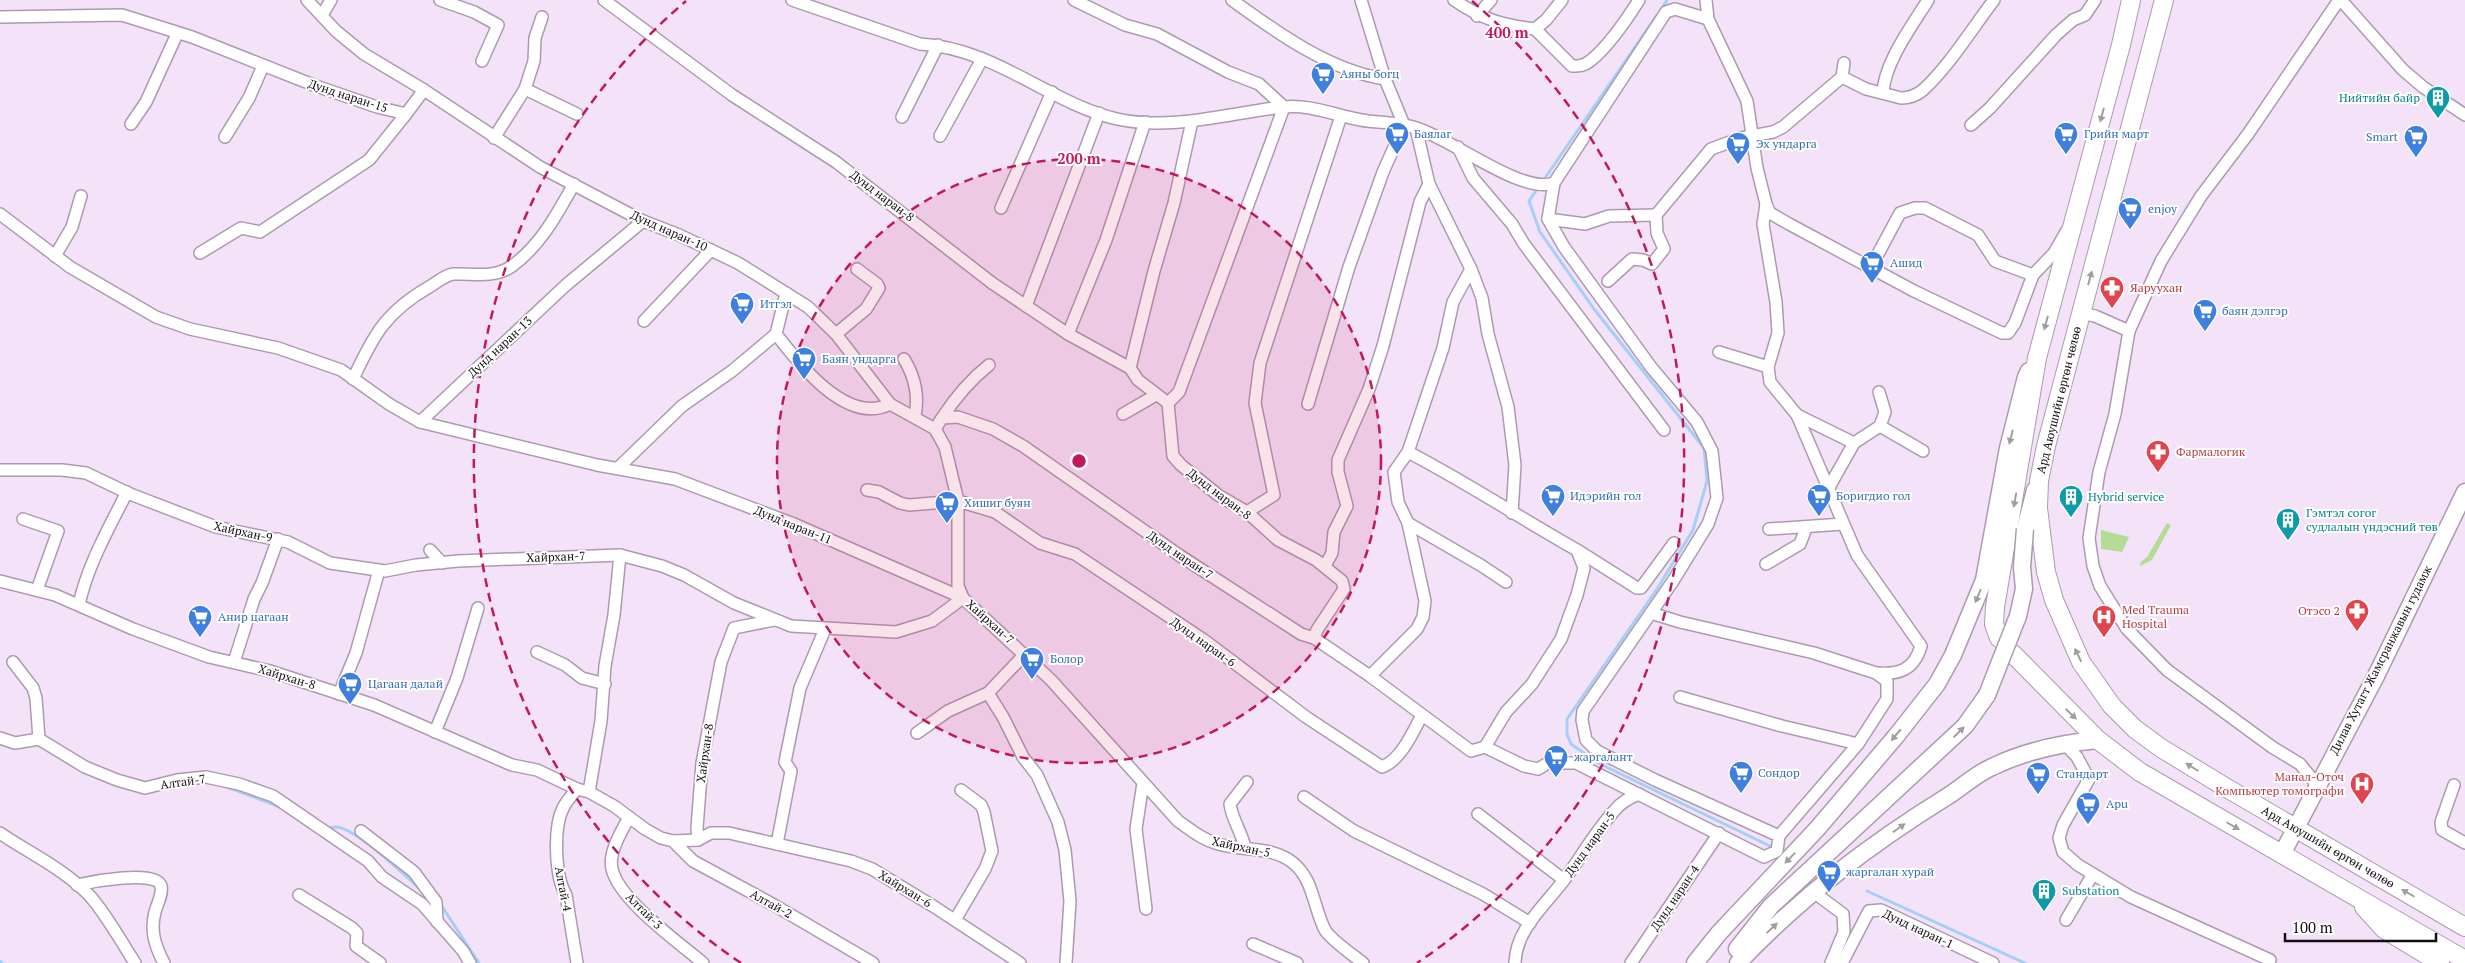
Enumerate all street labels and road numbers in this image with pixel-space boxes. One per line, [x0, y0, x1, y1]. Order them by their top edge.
street label: Дунд наран-15 [307, 76, 390, 115]
street label: Дунд наран-8 [847, 167, 917, 225]
street label: Дунд наран-10 [628, 207, 710, 254]
street label: Дунд наран-13 [464, 313, 535, 380]
street label: Ард Аюушийн өргөн чөлөө [2033, 324, 2084, 475]
street label: Дунд наран-8 [1184, 465, 1254, 523]
street label: Дунд наран-11 [752, 502, 834, 547]
street label: Хайрхан-9 [213, 518, 274, 545]
street label: Дунд наран-7 [1144, 527, 1216, 582]
street label: Хайрхан-7 [526, 548, 586, 565]
street label: Дилав Хутагт Жамсранжавын гудамж [2326, 562, 2435, 757]
street label: Хайрхан-7 [963, 596, 1017, 647]
street label: Дунд наран-6 [1168, 614, 1239, 670]
street label: Хайрхан-8 [257, 661, 318, 692]
street label: Хайрхан-8 [693, 723, 716, 783]
street label: Алтай-7 [159, 771, 207, 792]
street label: Ард Аюушийн өргөн чөлөө [2259, 802, 2398, 891]
street label: Дунд наран-5 [1561, 808, 1618, 879]
street label: Хайрхан-5 [1211, 833, 1272, 860]
street label: Дунд наран-4 [1647, 861, 1702, 934]
street label: Алтай-4 [552, 865, 575, 913]
street label: Хайрхан-6 [876, 867, 935, 911]
street label: Алтай-2 [748, 886, 795, 921]
street label: Алтай-3 [623, 889, 666, 932]
street label: Дунд наран-1 [1881, 906, 1956, 951]

